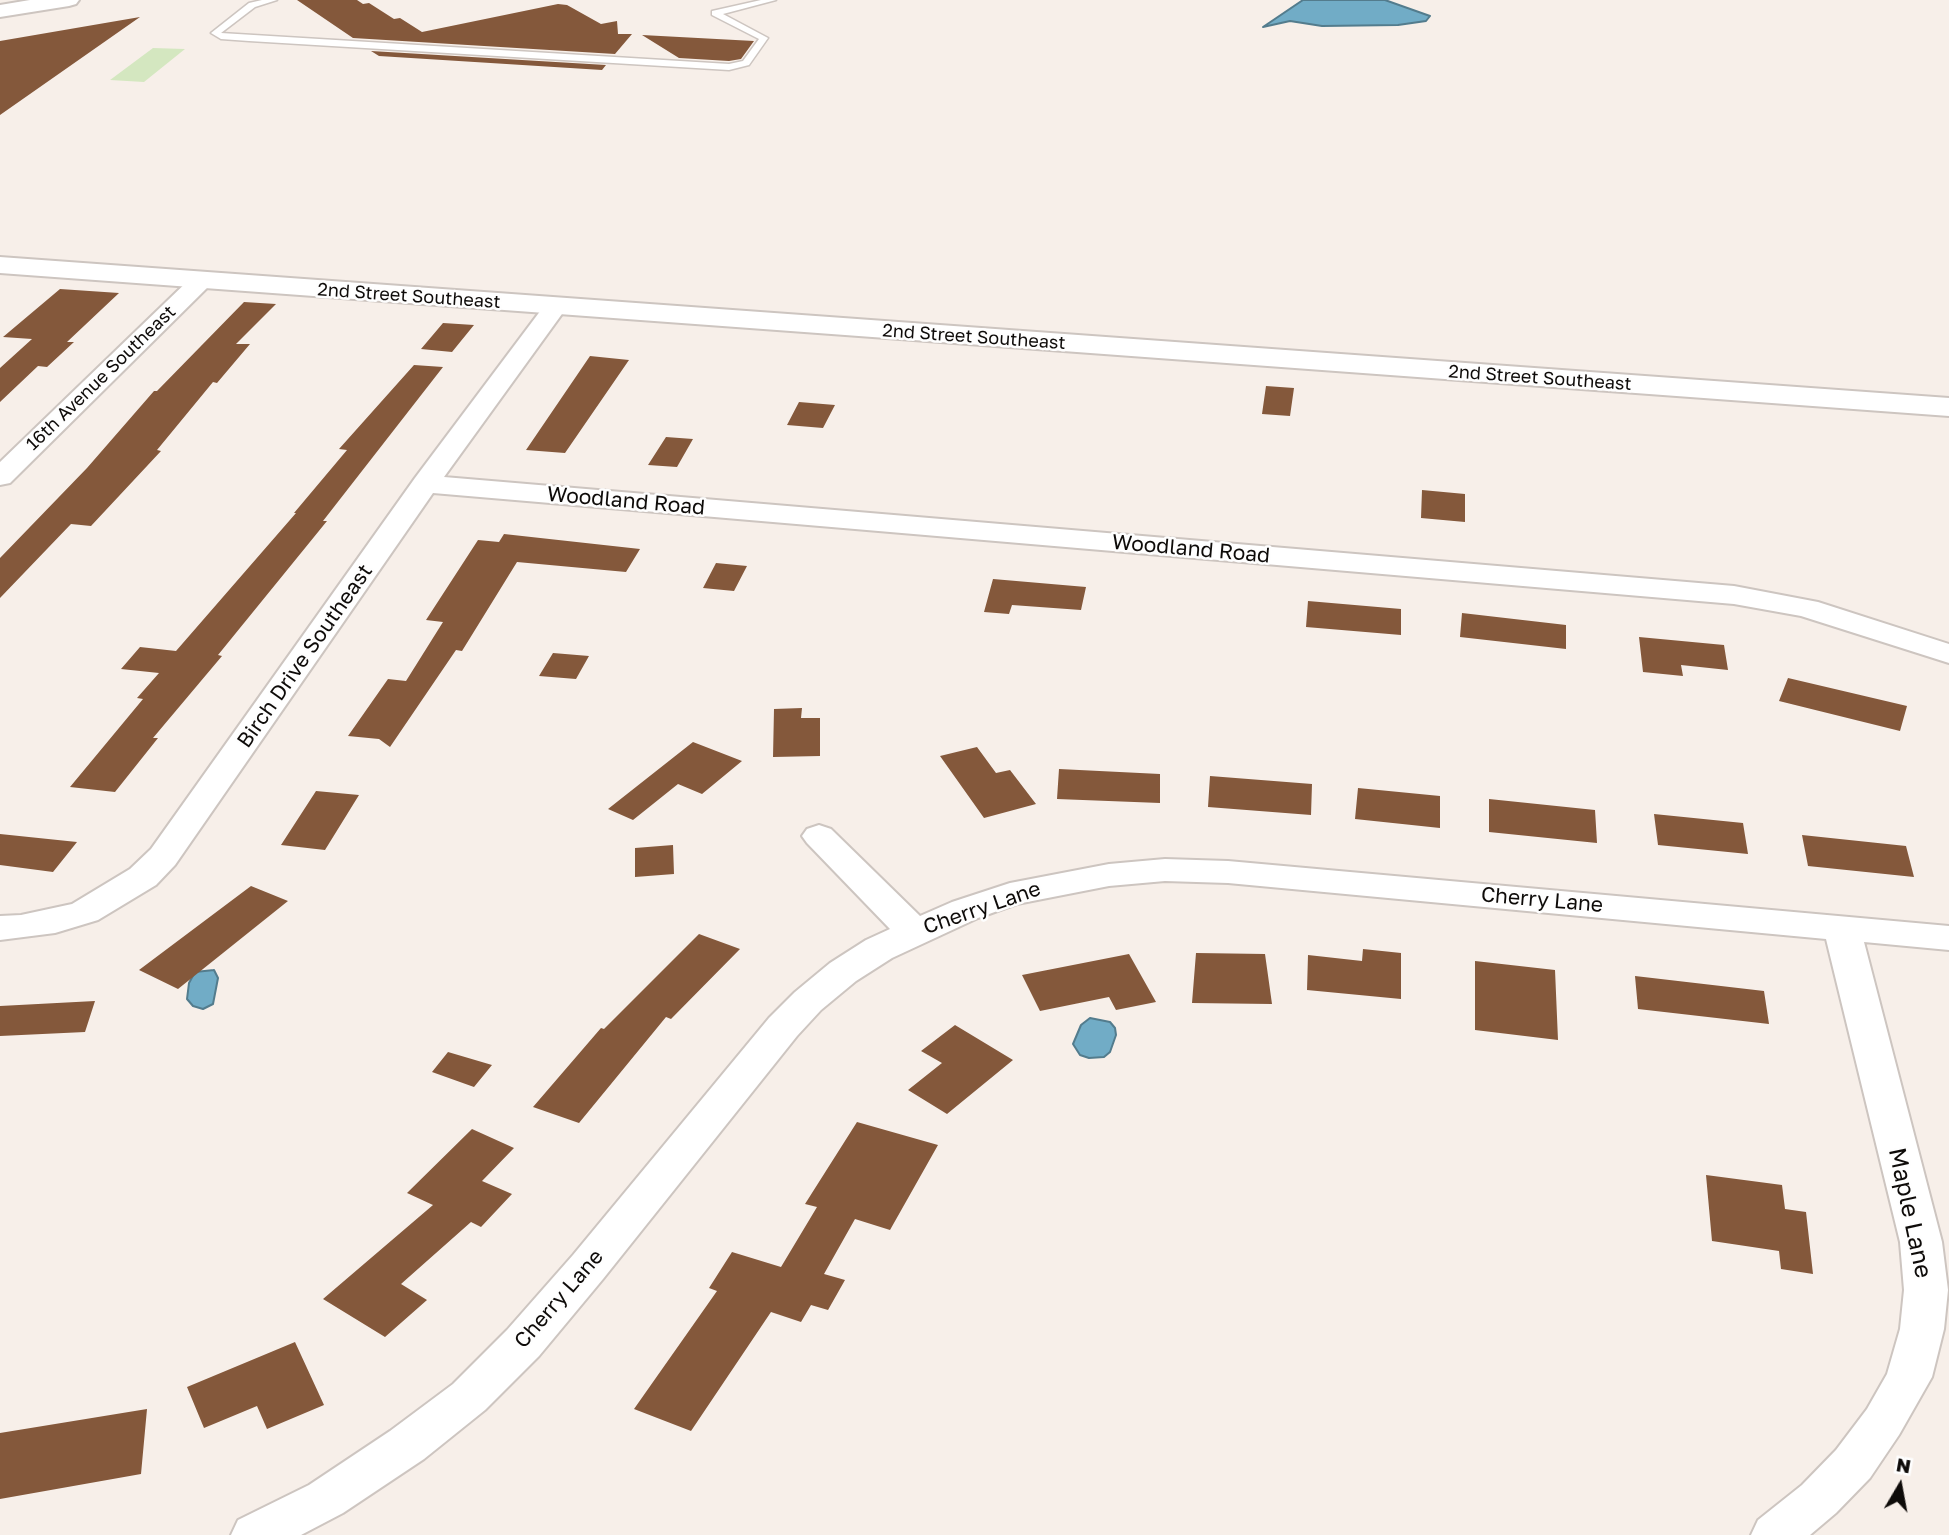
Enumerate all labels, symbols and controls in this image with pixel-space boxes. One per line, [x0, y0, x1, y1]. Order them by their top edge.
street label: 2nd Street Southeast [317, 279, 501, 313]
street label: 16th Avenue Southeast [22, 301, 180, 455]
street label: 2nd Street Southeast [882, 320, 1066, 354]
street label: 2nd Street Southeast [1448, 361, 1632, 395]
street label: Woodland Road [546, 482, 706, 520]
street label: Woodland Road [1111, 530, 1271, 568]
street label: Birch Drive Southeast [232, 559, 378, 753]
street label: Cherry Lane [920, 876, 1044, 940]
street label: Cherry Lane [1480, 882, 1604, 918]
street label: Maple Lane [1882, 1145, 1938, 1281]
street label: Cherry Lane [509, 1244, 609, 1354]
north arrow [1865, 1451, 1935, 1521]
text: N [1895, 1452, 1913, 1477]

